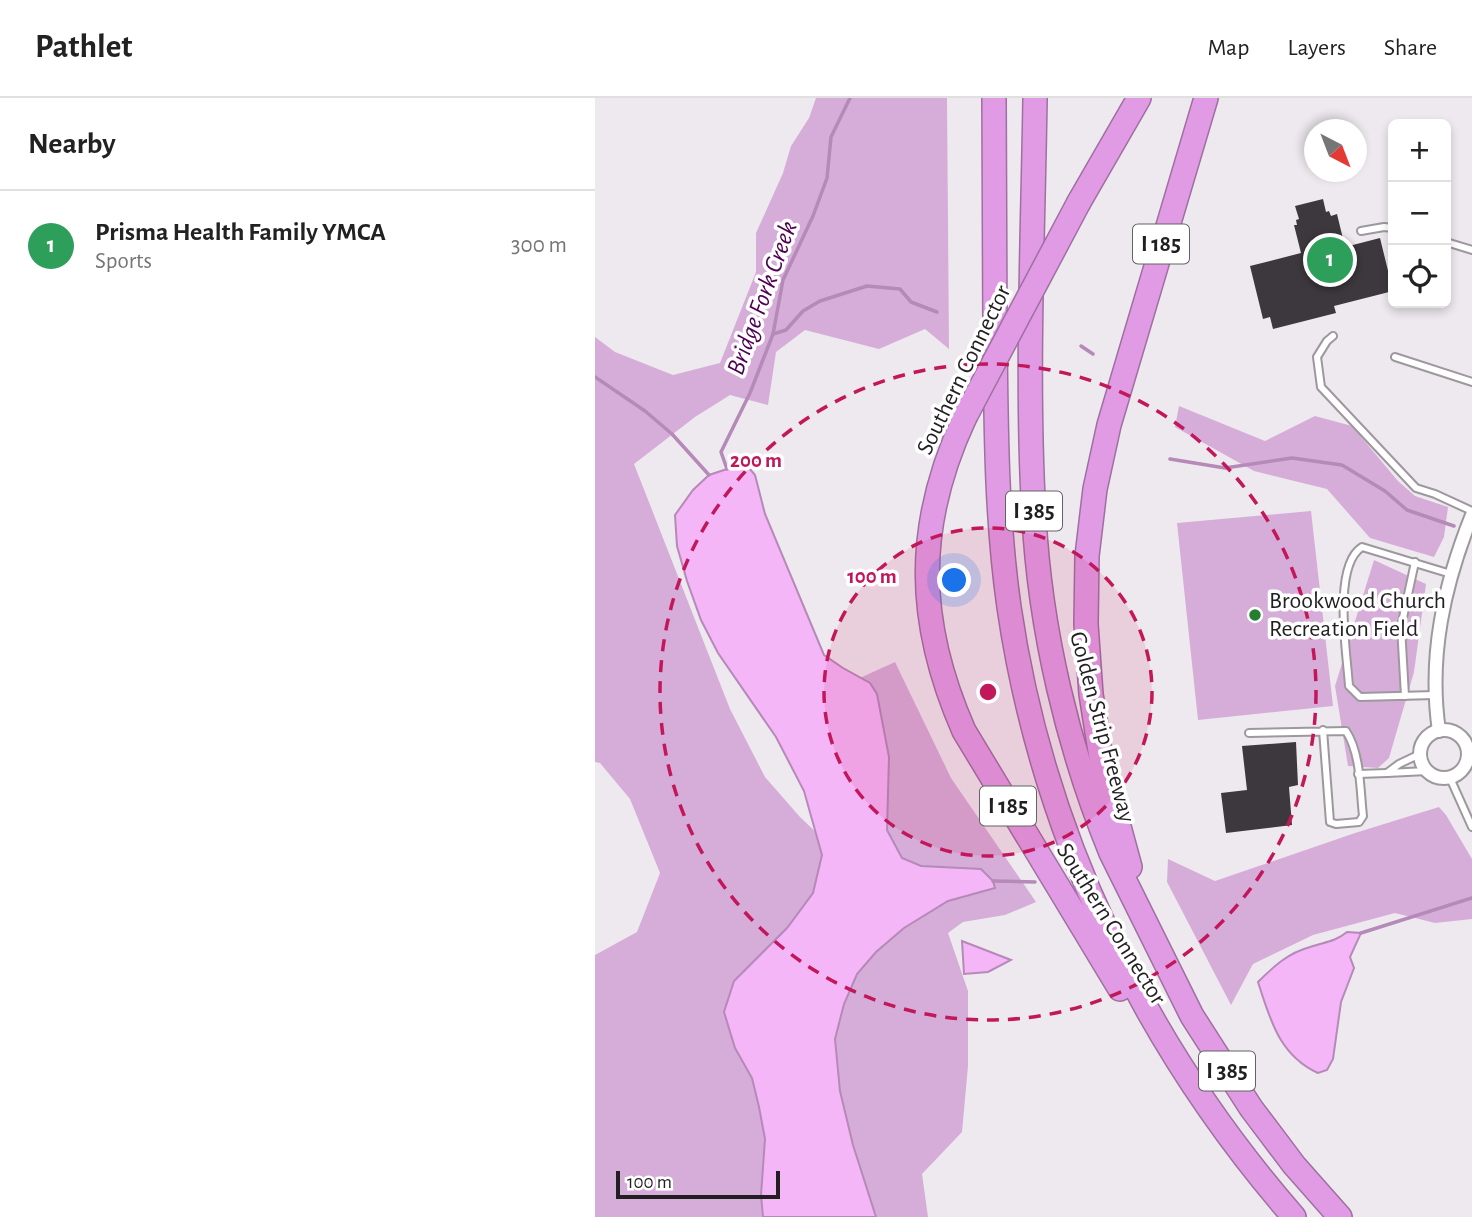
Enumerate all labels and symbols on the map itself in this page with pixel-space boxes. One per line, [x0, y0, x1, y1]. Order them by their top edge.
north arrow [1304, 119, 1367, 182]
water label: Bridge Fork Creek [722, 218, 802, 378]
road number: I 185 [1133, 225, 1189, 264]
pin: 1 [1307, 234, 1353, 286]
street label: Southern Connector [913, 281, 1015, 458]
text: 200 m [730, 450, 782, 471]
road number: I 385 [1006, 492, 1062, 530]
your location [937, 563, 971, 597]
text: 100 m [847, 566, 897, 587]
place label: Brookwood Church Recreation Field [1269, 589, 1446, 641]
marker: Brookwood Church Recreation Field [1247, 607, 1263, 623]
street label: Golden Strip Freeway [1065, 629, 1139, 825]
centre of rings [976, 680, 1000, 704]
road number: I 185 [980, 786, 1036, 826]
street label: Southern Connector [1052, 839, 1170, 1009]
road number: I 385 [1199, 1052, 1255, 1090]
scale bar [616, 1168, 781, 1200]

